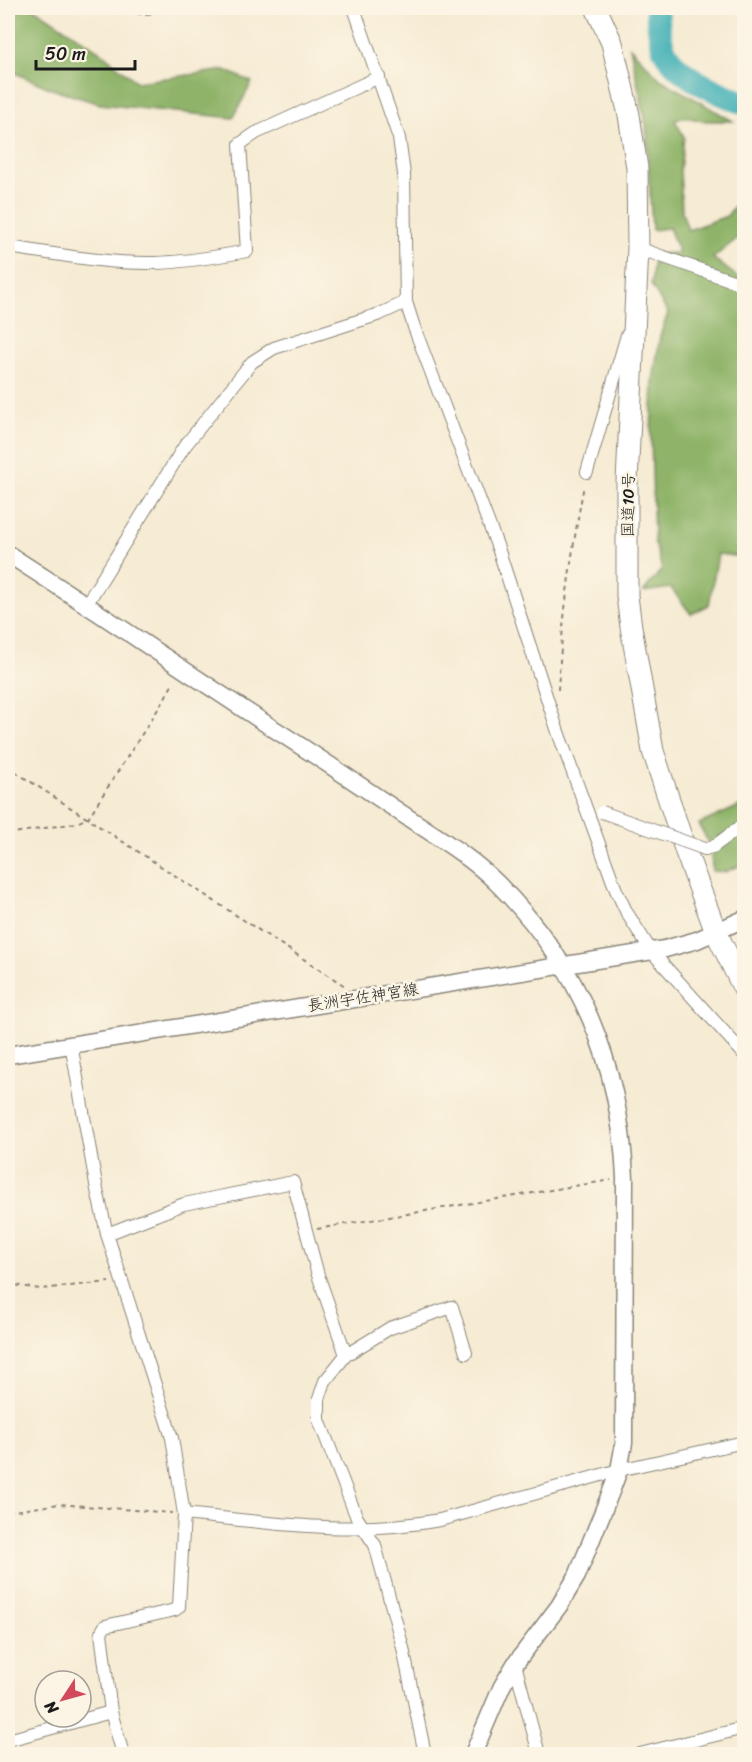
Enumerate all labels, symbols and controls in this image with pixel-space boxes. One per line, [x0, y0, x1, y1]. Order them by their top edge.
scale bar [36, 33, 135, 71]
text: 50 m [45, 38, 86, 70]
street label: 国道10号 [613, 472, 643, 538]
street label: 長洲宇佐神宮線 [305, 974, 421, 1020]
north arrow [33, 1669, 93, 1729]
text: N [36, 1694, 67, 1721]

